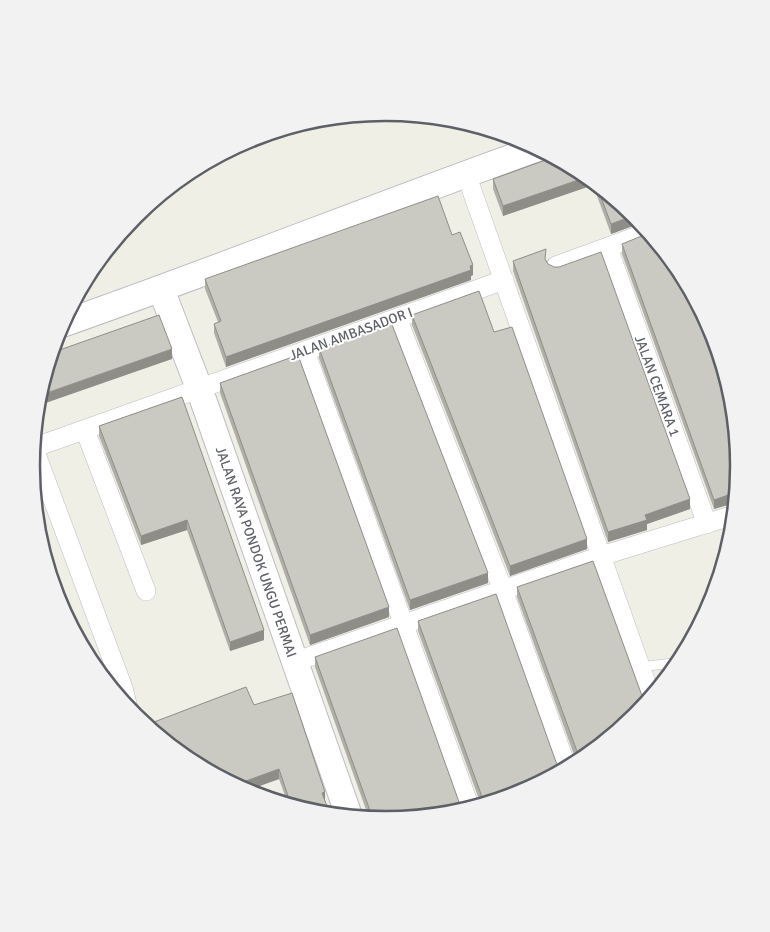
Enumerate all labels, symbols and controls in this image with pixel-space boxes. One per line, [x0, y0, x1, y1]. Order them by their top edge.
street label: JALAN AMBASADOR I [287, 304, 415, 364]
street label: JALAN CEMARA 1 [631, 333, 683, 439]
street label: JALAN RAYA PONDOK UNGU PERMAI [212, 444, 300, 660]

